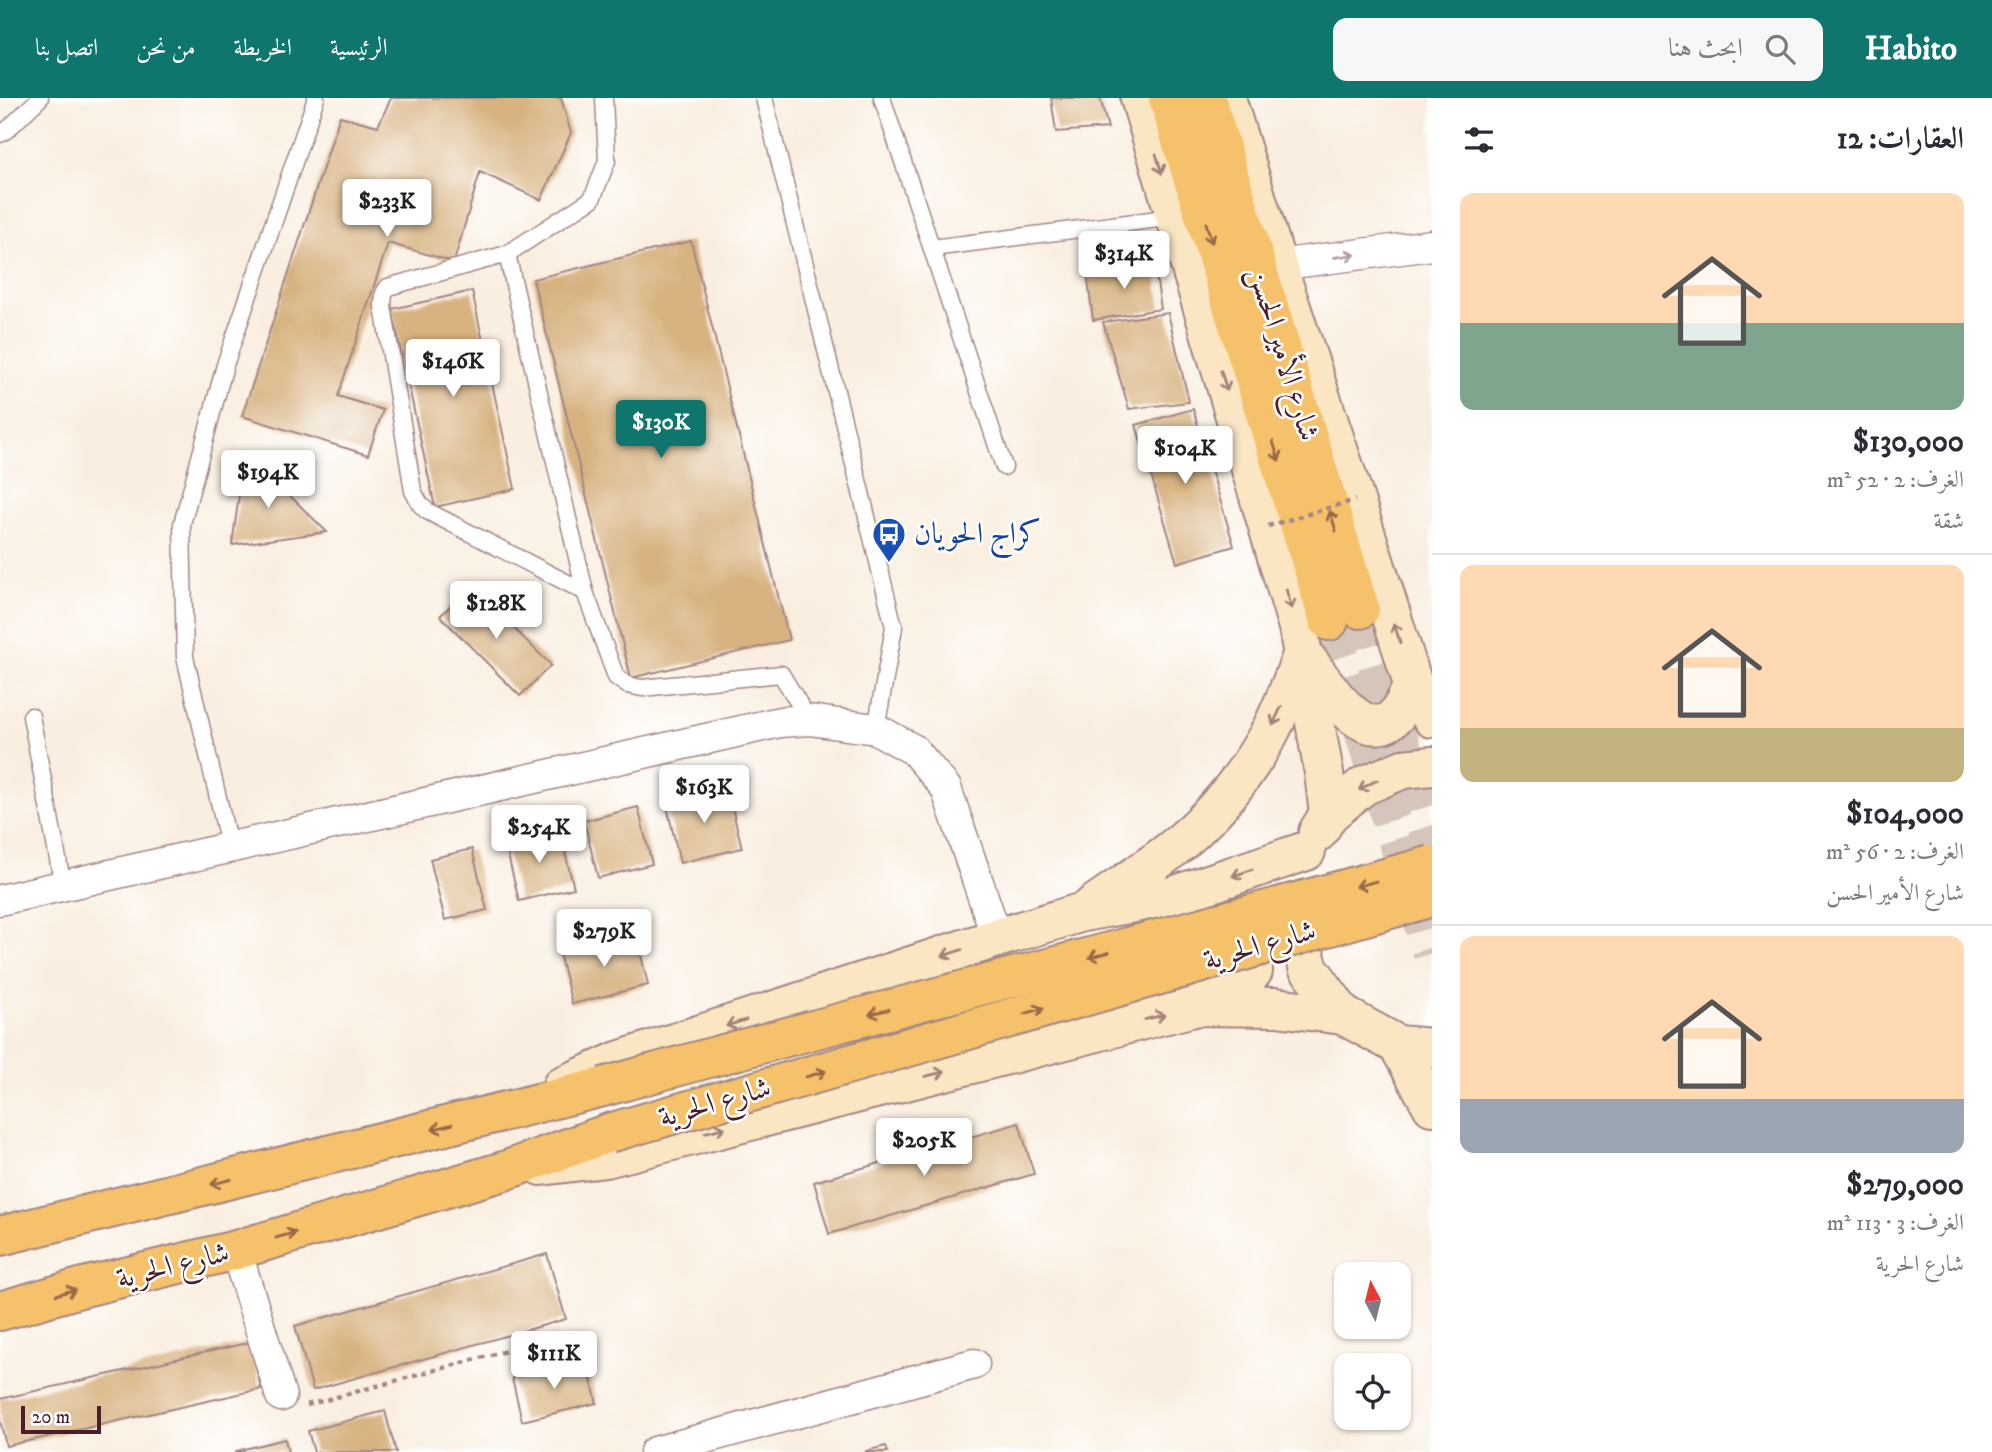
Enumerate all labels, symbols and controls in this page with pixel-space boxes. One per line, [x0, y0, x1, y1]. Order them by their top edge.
search box [1333, 18, 1823, 81]
text: Habito [1865, 29, 1957, 70]
icon: search [1761, 30, 1799, 68]
text: ابحث هنا [1668, 32, 1743, 65]
text: اتصل بنا [35, 33, 98, 63]
text: من نحن [136, 33, 196, 63]
text: الخريطة [234, 33, 292, 63]
text: الرئيسية [330, 33, 388, 63]
icon: filters [1460, 121, 1498, 159]
text: العقارات: 12 [1837, 121, 1964, 158]
one-way arrow [1153, 152, 1166, 174]
pin: $233K [338, 180, 436, 239]
text: $233K [358, 187, 416, 216]
one-way arrow [1204, 222, 1217, 244]
pin: $314K [1075, 232, 1173, 291]
icon: home [1649, 238, 1775, 364]
text: $314K [1095, 239, 1153, 268]
one-way arrow [1333, 250, 1355, 263]
street label: شارع الأمير الحسن [1234, 261, 1331, 447]
pin: $146K [404, 340, 502, 399]
text: $146K [422, 347, 484, 376]
one-way arrow [1219, 370, 1232, 392]
pin: $130K [612, 400, 710, 460]
text: $130K [632, 408, 690, 437]
text: $130,000 [1853, 424, 1964, 461]
pin: $104K [1136, 426, 1234, 486]
text: $104K [1154, 434, 1216, 463]
one-way arrow [1271, 440, 1284, 462]
pin: $194K [219, 450, 317, 510]
text: $194K [237, 458, 299, 487]
text: الغرف: 2 · 52 m² [1827, 466, 1964, 495]
text: شقة [1934, 507, 1964, 536]
one-way arrow [1326, 510, 1339, 532]
bus stop icon: كراج الحويان [870, 515, 908, 564]
place label: كراج الحويان [914, 516, 1041, 559]
pin: $128K [447, 582, 545, 641]
one-way arrow [1284, 588, 1297, 610]
text: $128K [466, 589, 526, 618]
icon: home [1649, 610, 1775, 736]
one-way arrow [1390, 622, 1402, 644]
one-way arrow [1269, 705, 1283, 726]
pin: $163K [655, 766, 753, 825]
text: $163K [675, 773, 733, 802]
one-way arrow [1358, 778, 1378, 792]
text: $104,000 [1846, 796, 1964, 833]
pin: $254K [490, 806, 588, 865]
text: $254K [507, 813, 571, 842]
text: الغرف: 2 · 56 m² [1826, 838, 1964, 867]
one-way arrow [1231, 868, 1253, 880]
one-way arrow [1355, 878, 1377, 891]
text: شارع الأمير الحسن [1826, 879, 1964, 908]
pin: $279K [555, 910, 653, 969]
street label: شارع الحرية [1200, 912, 1322, 984]
text: $279K [572, 917, 636, 946]
one-way arrow [942, 948, 964, 960]
one-way arrow [1088, 949, 1111, 962]
icon: home [1649, 981, 1775, 1107]
one-way arrow [1023, 1004, 1045, 1017]
one-way arrow [868, 1006, 891, 1019]
one-way arrow [1144, 1010, 1166, 1023]
one-way arrow [725, 1018, 747, 1030]
one-way arrow [805, 1066, 827, 1079]
one-way arrow [923, 1067, 946, 1080]
street label: شارع الحرية [655, 1069, 777, 1141]
pin: $205K [875, 1118, 973, 1178]
one-way arrow [431, 1121, 454, 1134]
one-way arrow [703, 1123, 726, 1136]
text: $205K [892, 1126, 956, 1155]
text: $279,000 [1846, 1167, 1964, 1204]
one-way arrow [210, 1176, 233, 1189]
text: الغرف: 3 · 113 m² [1827, 1209, 1964, 1238]
one-way arrow [275, 1228, 297, 1241]
street label: شارع الحرية [113, 1234, 234, 1303]
text: شارع الحرية [1876, 1250, 1964, 1279]
north arrow [1334, 1262, 1410, 1339]
map controls [1334, 1262, 1411, 1430]
one-way arrow [54, 1285, 76, 1298]
pin: $111K [505, 1332, 603, 1391]
text: $111K [527, 1339, 581, 1368]
button: locate [1334, 1353, 1411, 1430]
scale bar [21, 1403, 102, 1435]
text: 20 m [32, 1406, 70, 1429]

